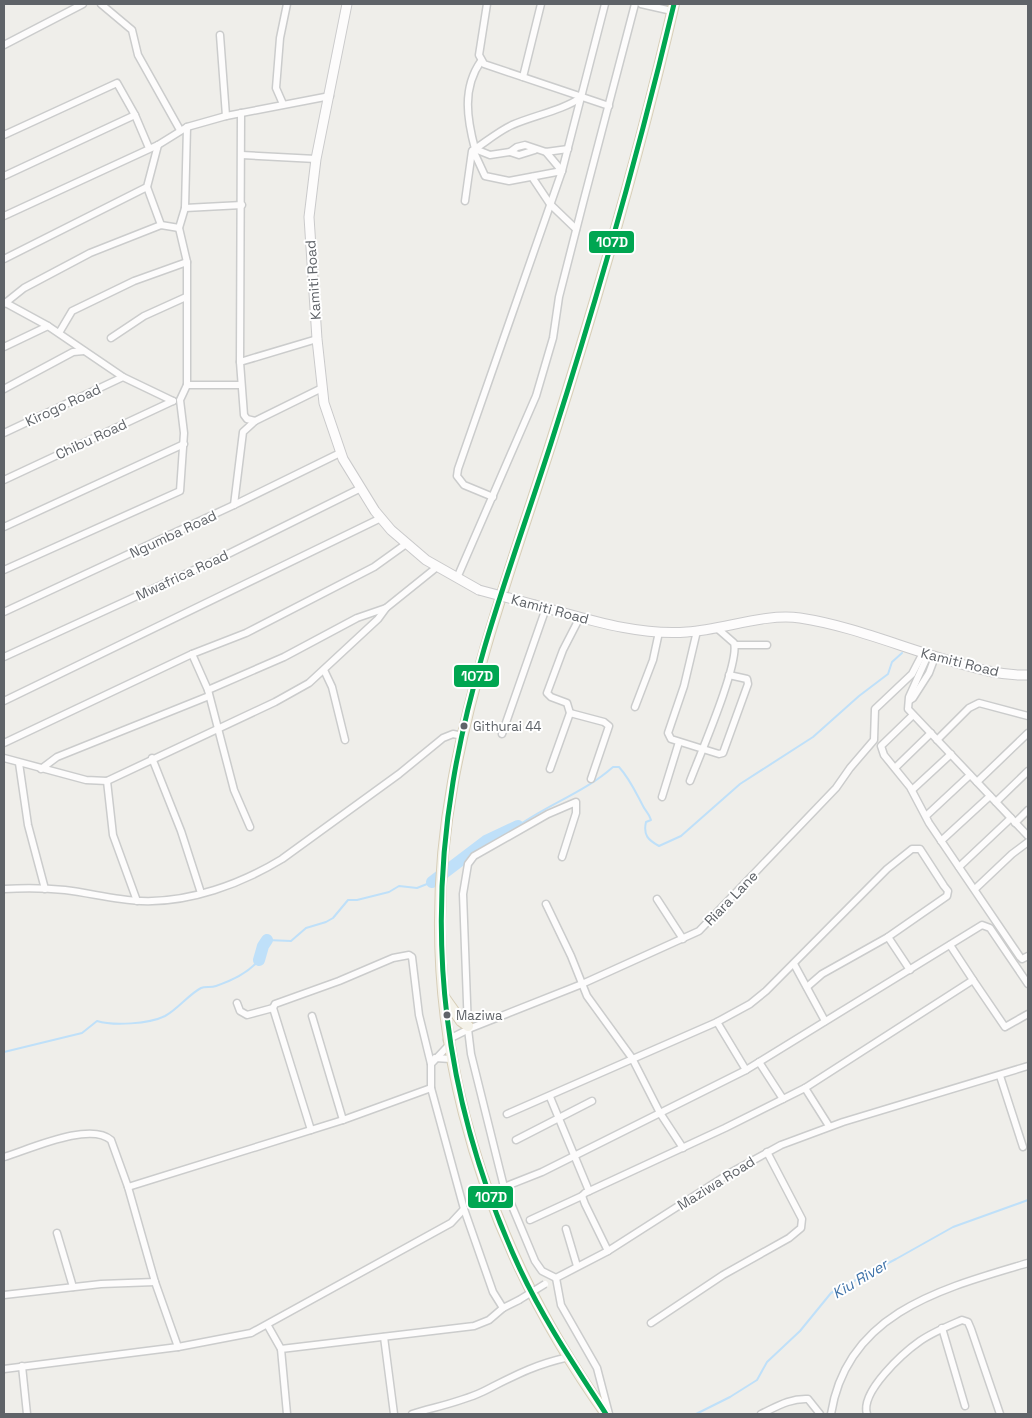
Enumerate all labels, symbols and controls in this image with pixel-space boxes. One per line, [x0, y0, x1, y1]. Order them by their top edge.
line badge: 107D [588, 230, 635, 254]
text: 107D [596, 233, 628, 251]
street label: Kamiti Road [301, 240, 325, 320]
street label: Kirogo Road [22, 380, 104, 430]
street label: Chibu Road [53, 415, 129, 463]
street label: Ngumba Road [127, 506, 219, 562]
street label: Mwafrica Road [133, 546, 231, 604]
street label: Kamiti Road [509, 590, 591, 628]
street label: Kamiti Road [919, 644, 1001, 680]
line badge: 107D [453, 664, 500, 688]
text: 107D [461, 667, 493, 685]
place label: Githurai 44 [473, 718, 542, 735]
marker: Githurai 44 [459, 721, 469, 731]
street label: Riara Lane [700, 867, 762, 929]
place label: Maziwa [456, 1007, 503, 1024]
marker: Maziwa [442, 1010, 452, 1020]
street label: Maziwa Road [674, 1152, 758, 1214]
line badge: 107D [467, 1185, 514, 1209]
text: 107D [475, 1188, 507, 1206]
water label: Kiu River [829, 1254, 892, 1303]

